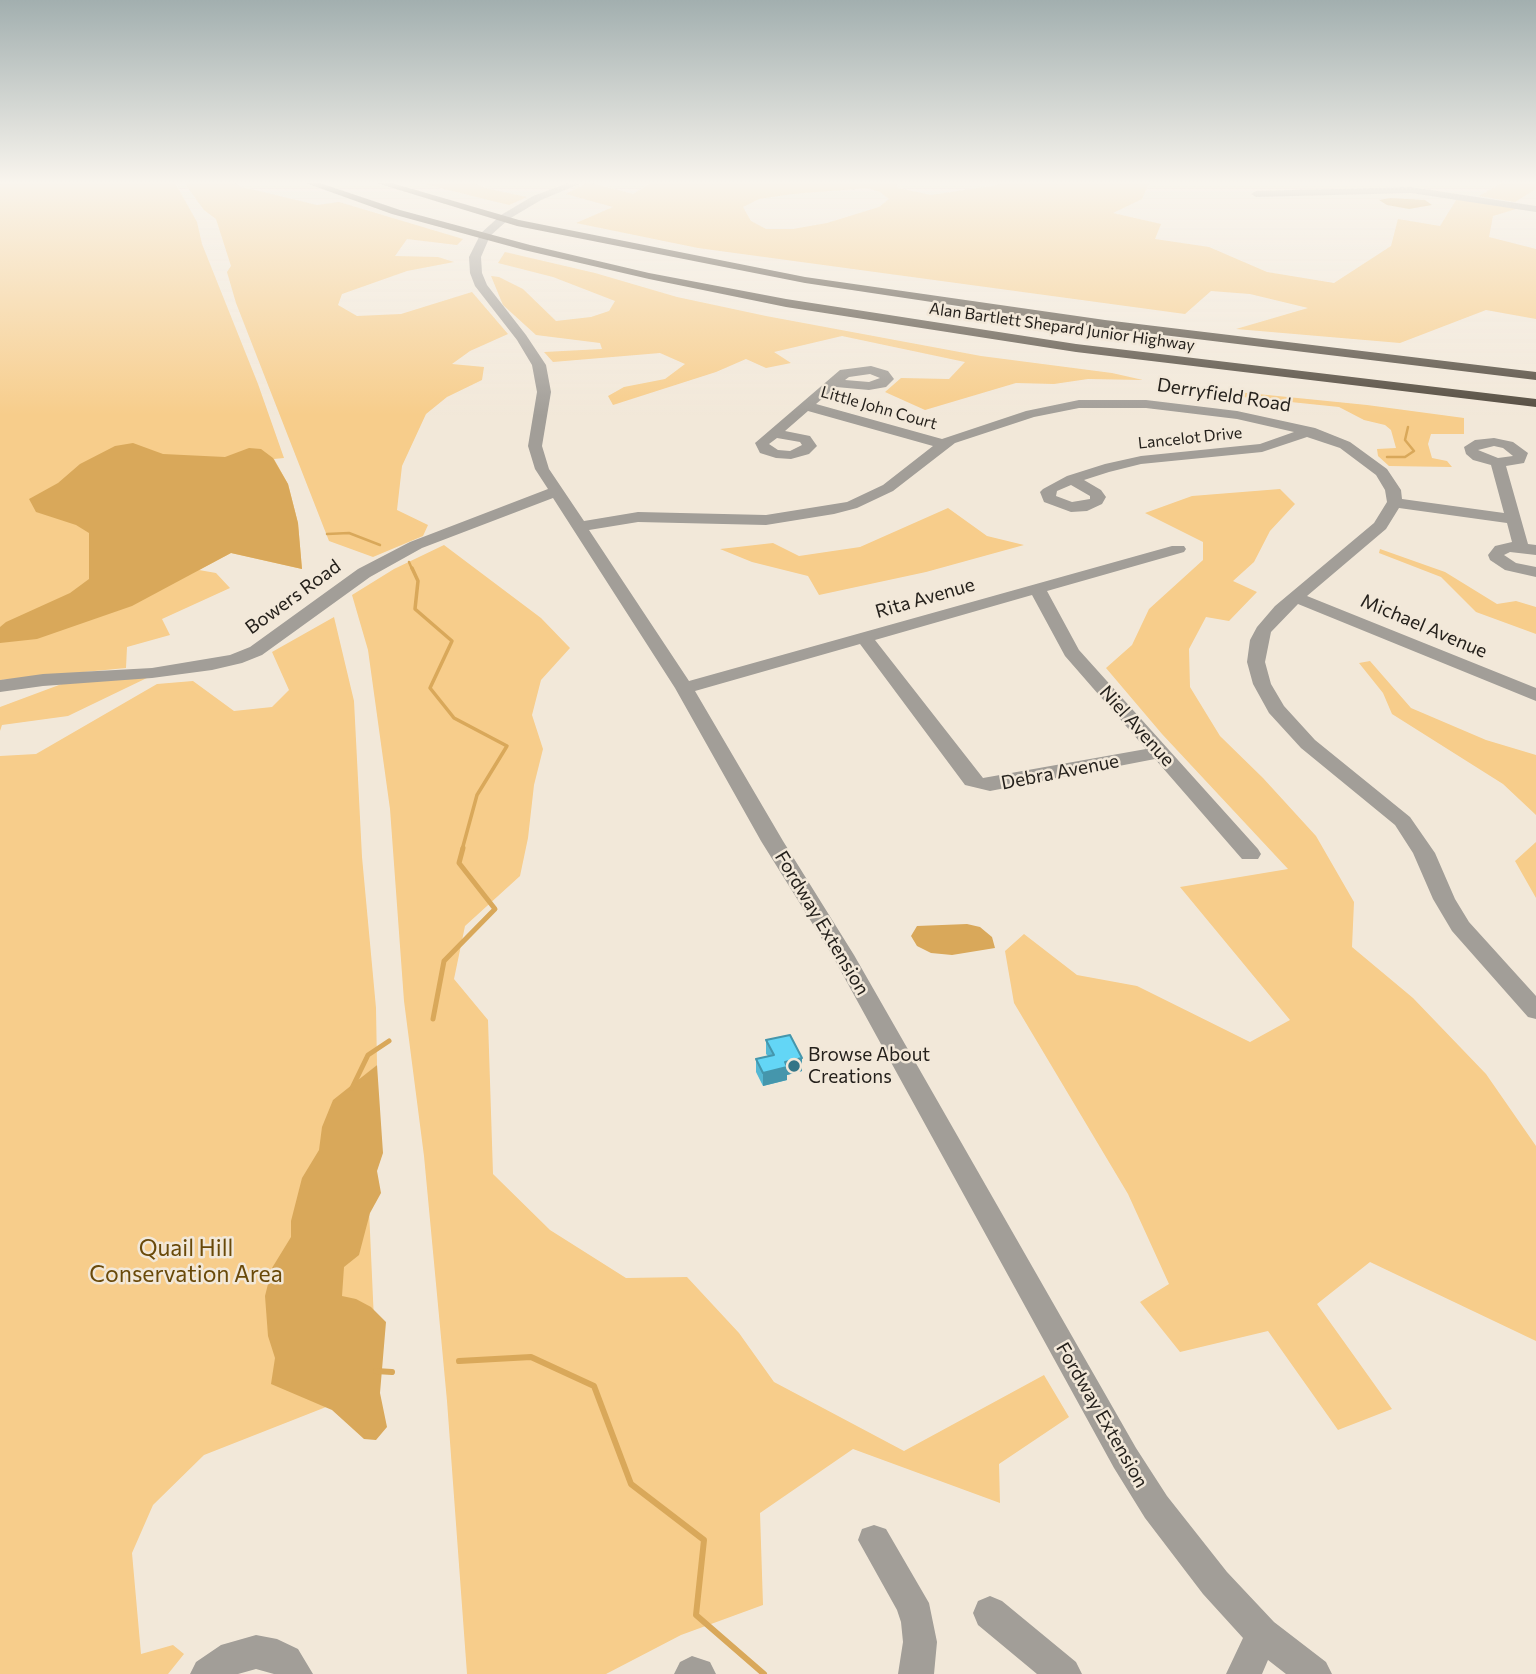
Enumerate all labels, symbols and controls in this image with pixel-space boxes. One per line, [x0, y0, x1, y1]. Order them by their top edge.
street label: Alan Bartlett Shepard Junior Highway [928, 299, 1196, 355]
street label: Derryfield Road [1155, 373, 1293, 417]
street label: Little John Court [819, 382, 939, 434]
street label: Lancelot Drive [1137, 423, 1243, 453]
street label: Bowers Road [241, 555, 345, 639]
street label: Rita Avenue [873, 573, 977, 623]
street label: Michael Avenue [1357, 589, 1491, 663]
street label: Niel Avenue [1095, 681, 1179, 771]
street label: Debra Avenue [999, 749, 1121, 795]
street label: Fordway Extension [770, 847, 874, 999]
place label: Browse About Creations [808, 1044, 930, 1088]
marker: Browse About Creations [786, 1058, 802, 1074]
park label: Quail Hill Conservation Area [89, 1234, 283, 1288]
street label: Fordway Extension [1051, 1338, 1153, 1492]

